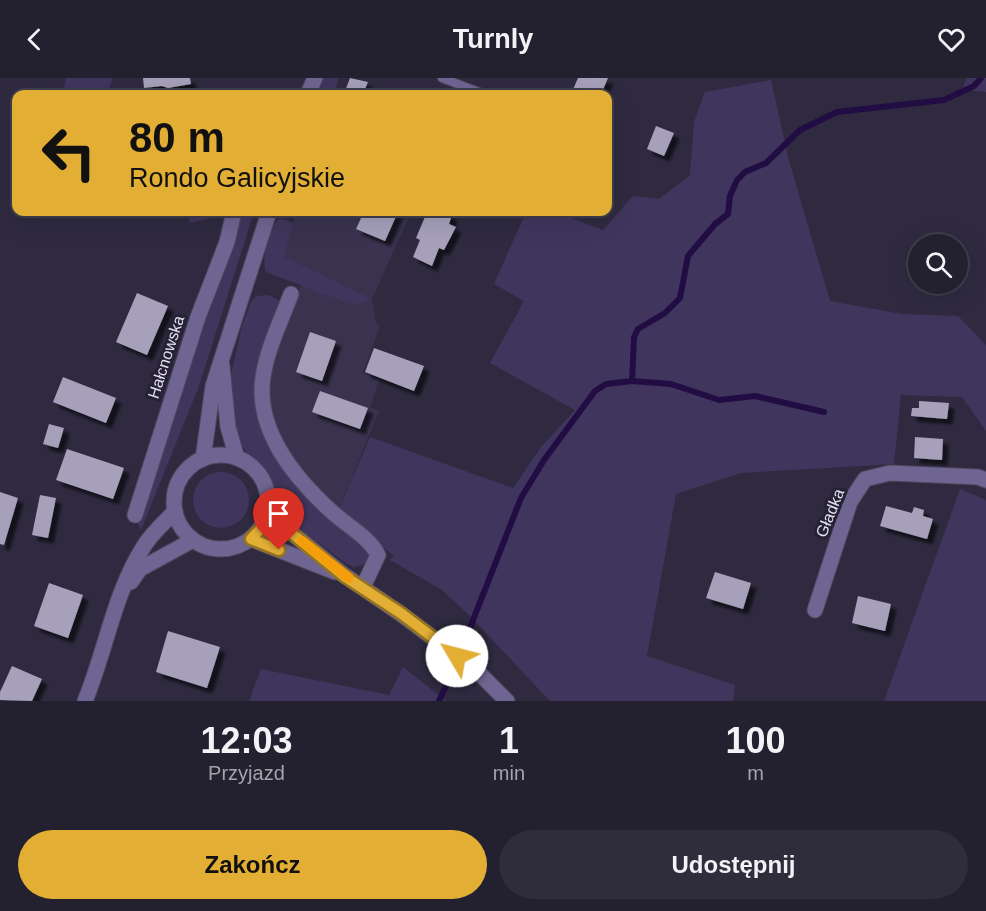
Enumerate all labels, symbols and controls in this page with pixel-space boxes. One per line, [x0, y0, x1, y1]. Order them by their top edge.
icon: back [18, 23, 51, 56]
icon: heart [935, 23, 968, 56]
text: Turnly [453, 24, 533, 54]
icon: left [30, 114, 108, 192]
text: 80 m [129, 114, 225, 161]
text: Rondo Galicyjskie [129, 163, 345, 193]
map controls [908, 234, 968, 294]
button: search [908, 234, 968, 294]
street label: Hałcnowska [145, 313, 187, 401]
street label: Gładka [813, 486, 847, 540]
pin [253, 488, 304, 550]
icon: arrive [262, 497, 295, 530]
position arrow [425, 624, 489, 688]
text: 12:03 [200, 720, 292, 761]
text: 1 [499, 720, 519, 761]
text: 100 [725, 720, 786, 761]
text: Przyjazd [208, 762, 285, 784]
text: min [493, 762, 525, 784]
text: m [747, 762, 764, 784]
button: Zakończ [18, 830, 487, 899]
button: Udostępnij [499, 830, 968, 899]

